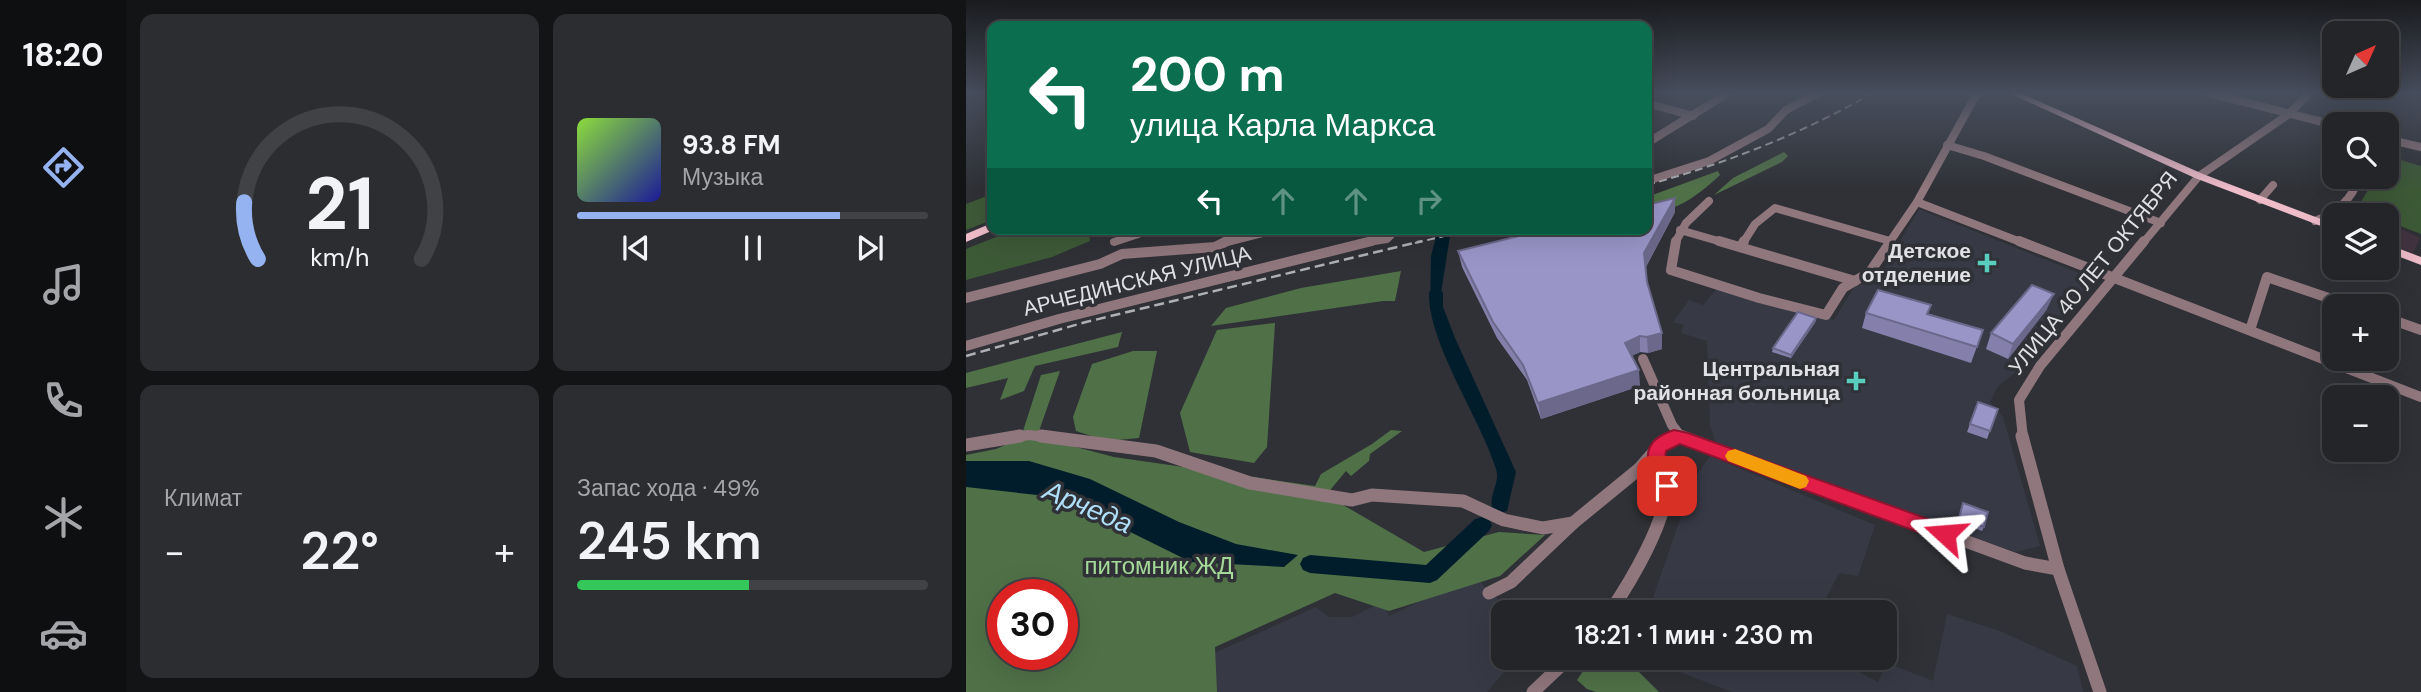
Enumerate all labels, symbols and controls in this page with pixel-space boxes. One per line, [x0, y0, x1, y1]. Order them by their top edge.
north arrow [2322, 21, 2399, 98]
map controls [2322, 21, 2399, 462]
text: 18:20 [23, 34, 103, 76]
text: 200 m [1130, 42, 1285, 106]
icon: left [1015, 49, 1106, 140]
text: улица Карла Маркса [1130, 104, 1435, 146]
button: search [2322, 112, 2399, 189]
text: 93.8 FM [682, 128, 781, 162]
icon: directions [39, 143, 88, 192]
text: 21 [305, 157, 374, 252]
text: Музыка [682, 162, 763, 192]
street label: УЛИЦА 40 ЛЕТ ОКТЯБРЯ [2002, 165, 2184, 381]
icon: left [1191, 182, 1229, 220]
icon: ahead [1264, 182, 1302, 220]
icon: ahead [1337, 182, 1375, 220]
icon: right [1410, 182, 1448, 220]
button: layers [2322, 203, 2399, 280]
icon: previous [617, 229, 655, 267]
icon: pause [734, 229, 772, 267]
icon: next [851, 229, 889, 267]
place label: Детское отделение [1862, 237, 1971, 289]
street label: АРЧЕДИНСКАЯ УЛИЦА [1020, 239, 1254, 323]
text: km/h [310, 241, 369, 274]
marker: Детское отделение [1977, 253, 1997, 273]
icon: music [39, 260, 88, 309]
button: + [2322, 294, 2399, 371]
place label: Центральная районная больница [1634, 355, 1840, 407]
marker: Центральная районная больница [1846, 371, 1866, 391]
icon: phone [39, 376, 88, 425]
button: − [2322, 385, 2399, 462]
pin [1637, 456, 1697, 516]
icon: arrive [1648, 467, 1686, 505]
water label: Арчеда [1036, 471, 1138, 542]
text: Запас хода · 49% [577, 473, 760, 503]
text: Климат [164, 483, 242, 513]
icon: climate [39, 493, 88, 542]
position arrow [1908, 497, 1982, 571]
text: 245 km [577, 507, 762, 575]
text: 22° [300, 517, 379, 585]
text: − [164, 527, 185, 577]
text: + [494, 527, 515, 577]
park label: питомник ЖД [1085, 550, 1233, 581]
speed limit sign: 30 [987, 579, 1078, 670]
icon: car [39, 609, 88, 658]
text: 18:21 · 1 мин · 230 m [1575, 618, 1813, 652]

